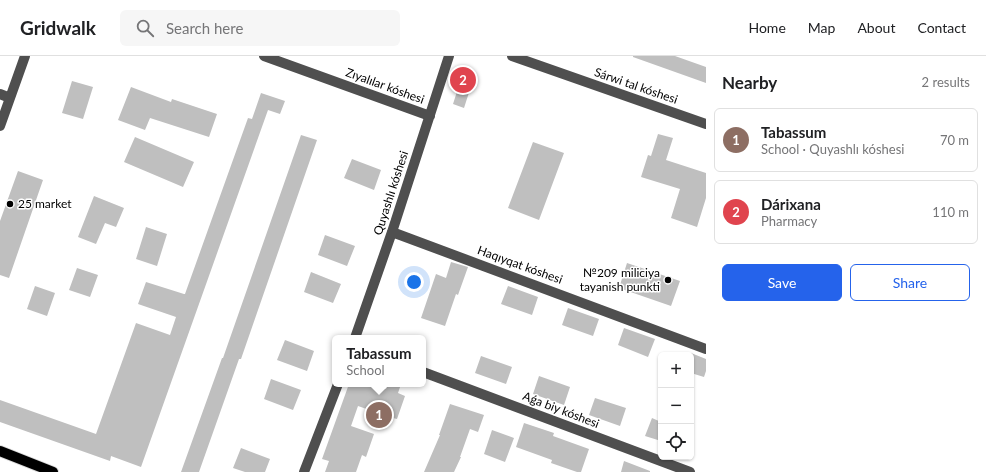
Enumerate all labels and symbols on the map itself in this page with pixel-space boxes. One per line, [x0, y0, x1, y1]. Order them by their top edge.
street label: Zıyalılar kóshesi [344, 64, 427, 107]
street label: Sárwi tal kóshesi [593, 64, 680, 107]
pin: 2 [450, 65, 476, 95]
street label: Quyashlı kóshesi [370, 149, 411, 237]
place label: 25 market [18, 196, 72, 211]
marker: 25 market [5, 199, 15, 209]
street label: Haqıyqat kóshesi [476, 242, 565, 287]
place label: №209 miliciya tayanish punkti [580, 265, 660, 294]
your location [404, 272, 424, 292]
marker: №209 miliciya tayanish punkti [663, 275, 673, 285]
street label: Aǵa biy kóshesi [521, 388, 602, 431]
pin: 1 [366, 400, 392, 430]

